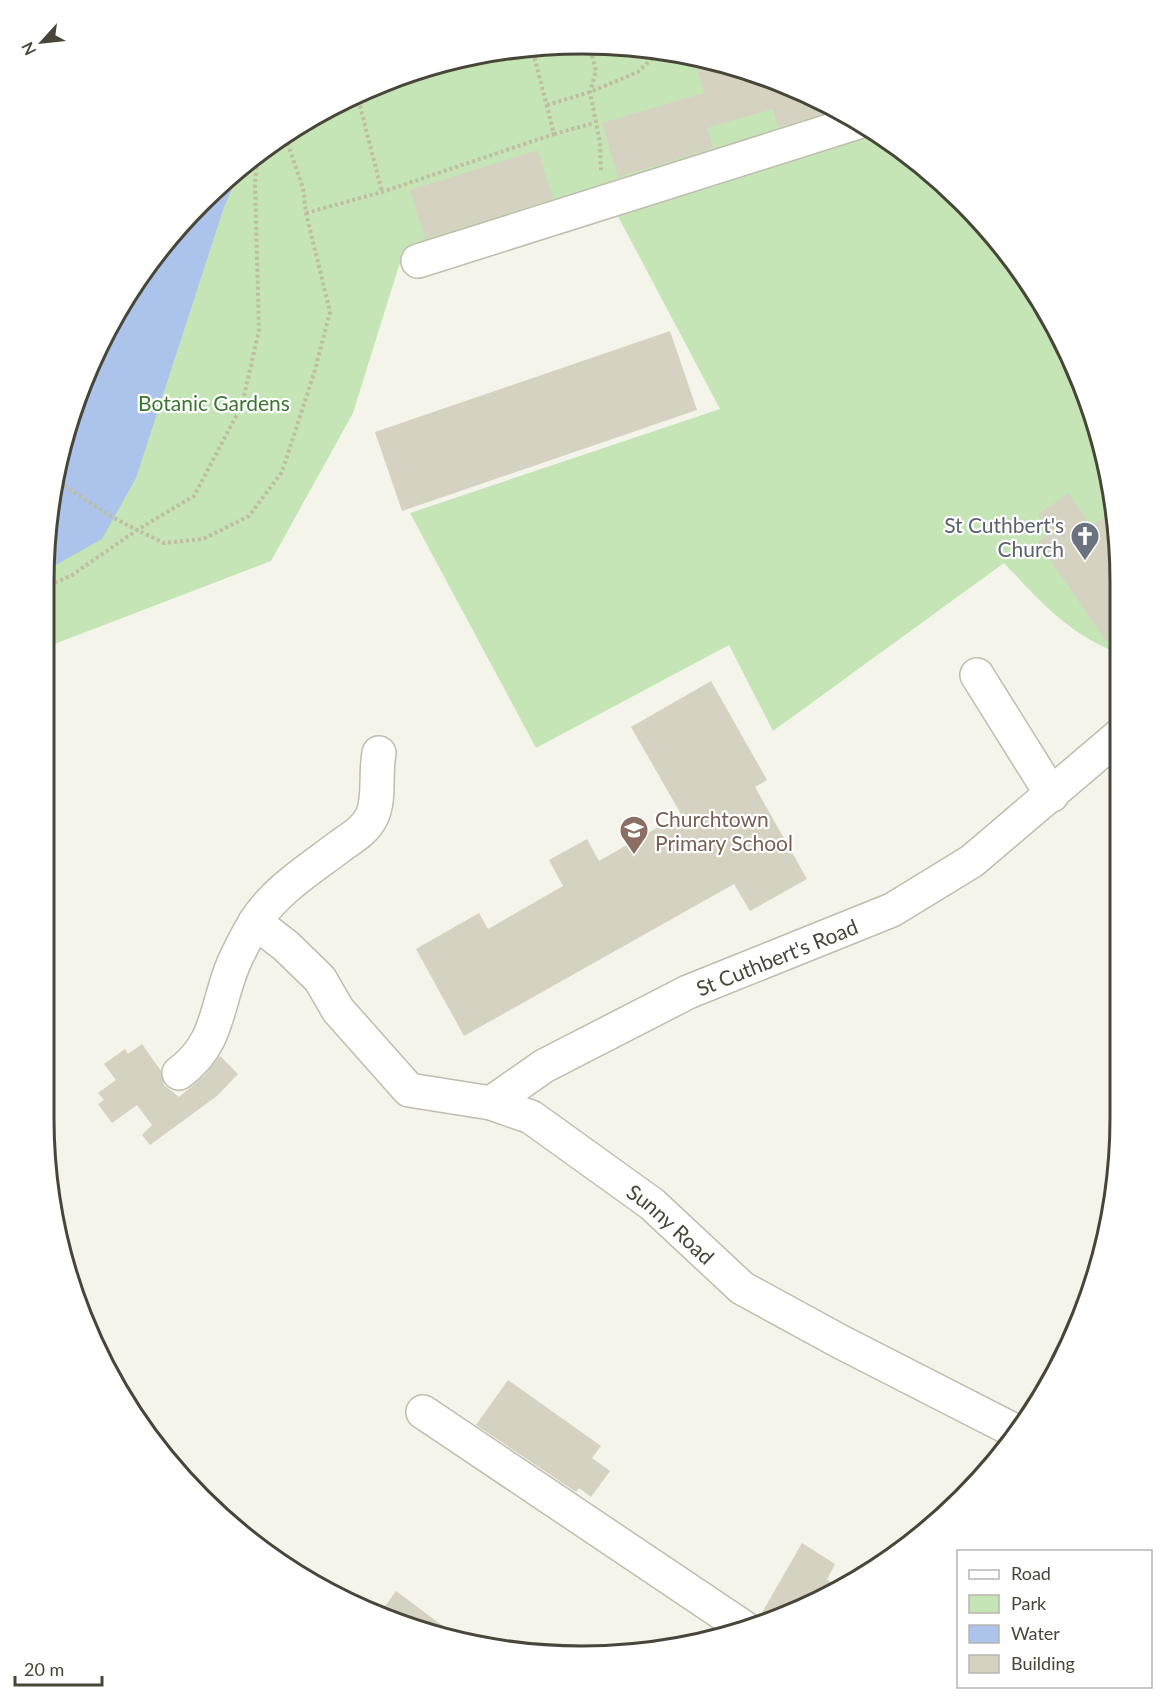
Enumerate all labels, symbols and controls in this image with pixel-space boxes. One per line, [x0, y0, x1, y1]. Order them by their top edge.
north arrow [12, 12, 72, 72]
text: N [17, 39, 39, 59]
park label: Botanic Gardens [138, 390, 290, 415]
place label: St Cuthbert's Church [944, 512, 1064, 561]
church icon: St Cuthbert's Church [1069, 520, 1101, 562]
place label: Churchtown Primary School [655, 806, 793, 855]
school or university icon: Churchtown Primary School [618, 814, 650, 856]
street label: St Cuthbert's Road [692, 913, 861, 1000]
street label: Sunny Road [623, 1178, 720, 1269]
legend [957, 1550, 1152, 1688]
text: Road [1011, 1562, 1051, 1584]
text: Park [1011, 1592, 1047, 1614]
text: Water [1011, 1622, 1060, 1644]
scale bar [15, 1649, 102, 1687]
text: Building [1011, 1652, 1075, 1674]
text: 20 m [24, 1658, 64, 1680]

